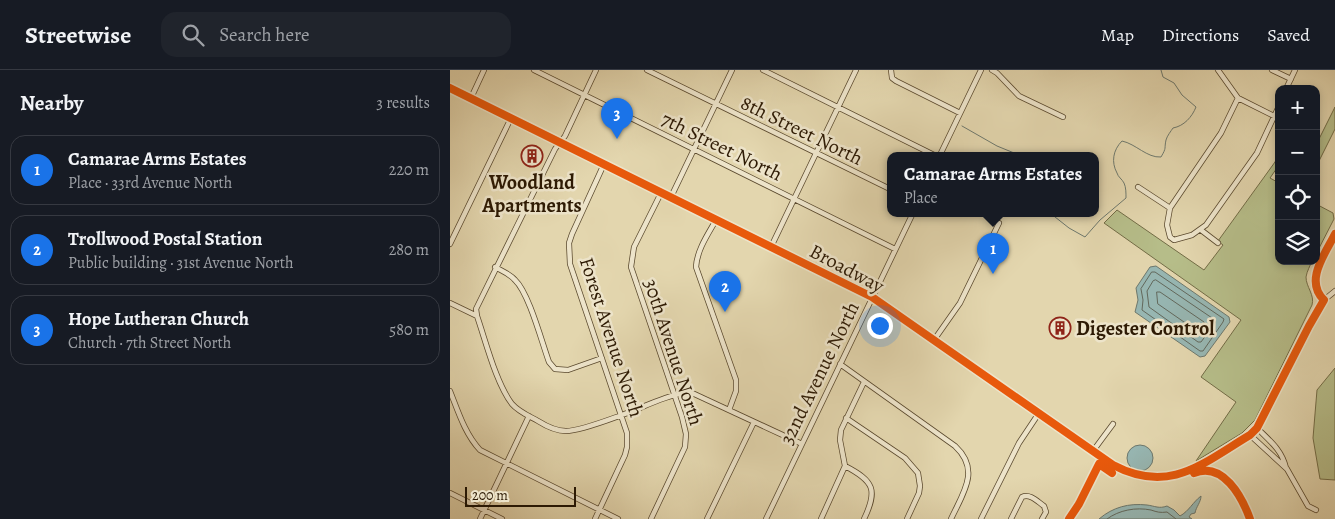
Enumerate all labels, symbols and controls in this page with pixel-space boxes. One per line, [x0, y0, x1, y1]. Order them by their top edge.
search box [161, 12, 511, 57]
text: Streetwise [25, 19, 131, 51]
icon: search [179, 21, 207, 49]
text: Search here [219, 22, 310, 48]
text: Map [1101, 23, 1134, 47]
text: Directions [1162, 23, 1239, 47]
text: Saved [1267, 23, 1310, 47]
map controls [1275, 85, 1320, 265]
button: + [1275, 85, 1320, 130]
text: Nearby [20, 89, 83, 117]
street label: 8th Street North [736, 89, 868, 172]
text: 3 results [376, 92, 430, 114]
pin: 3 [601, 98, 633, 139]
street label: 7th Street North [657, 105, 787, 188]
button: − [1275, 130, 1320, 175]
building icon: Woodland Apartments [520, 144, 544, 168]
text: Camarae Arms Estates [68, 146, 247, 172]
popup [887, 152, 1099, 217]
text: 1 [34, 159, 40, 181]
text: 220 m [389, 159, 429, 181]
text: Camarae Arms Estates [904, 161, 1082, 187]
place label: Woodland Apartments [481, 169, 582, 219]
text: Place · 33rd Avenue North [68, 172, 232, 194]
button: locate [1275, 175, 1320, 220]
text: Place [904, 187, 938, 209]
button: layers [1275, 220, 1320, 265]
text: Trollwood Postal Station [68, 226, 263, 252]
pin: 1 [977, 233, 1009, 274]
street label: Broadway [805, 238, 890, 300]
text: 2 [33, 239, 41, 261]
text: 280 m [389, 239, 429, 261]
text: Public building · 31st Avenue North [68, 252, 294, 274]
street label: Forest Avenue North [573, 254, 650, 421]
pin: 2 [709, 271, 741, 312]
street label: 30th Avenue North [637, 275, 710, 429]
street label: 32nd Avenue North [773, 297, 866, 449]
text: Hope Lutheran Church [68, 306, 249, 332]
your location [867, 313, 893, 339]
place label: Digester Control [1076, 315, 1215, 342]
building icon: Digester Control [1048, 316, 1072, 340]
text: 3 [34, 319, 40, 341]
text: 580 m [389, 319, 429, 341]
text: Church · 7th Street North [68, 332, 231, 354]
scale bar [465, 484, 576, 507]
text: 200 m [472, 486, 508, 505]

